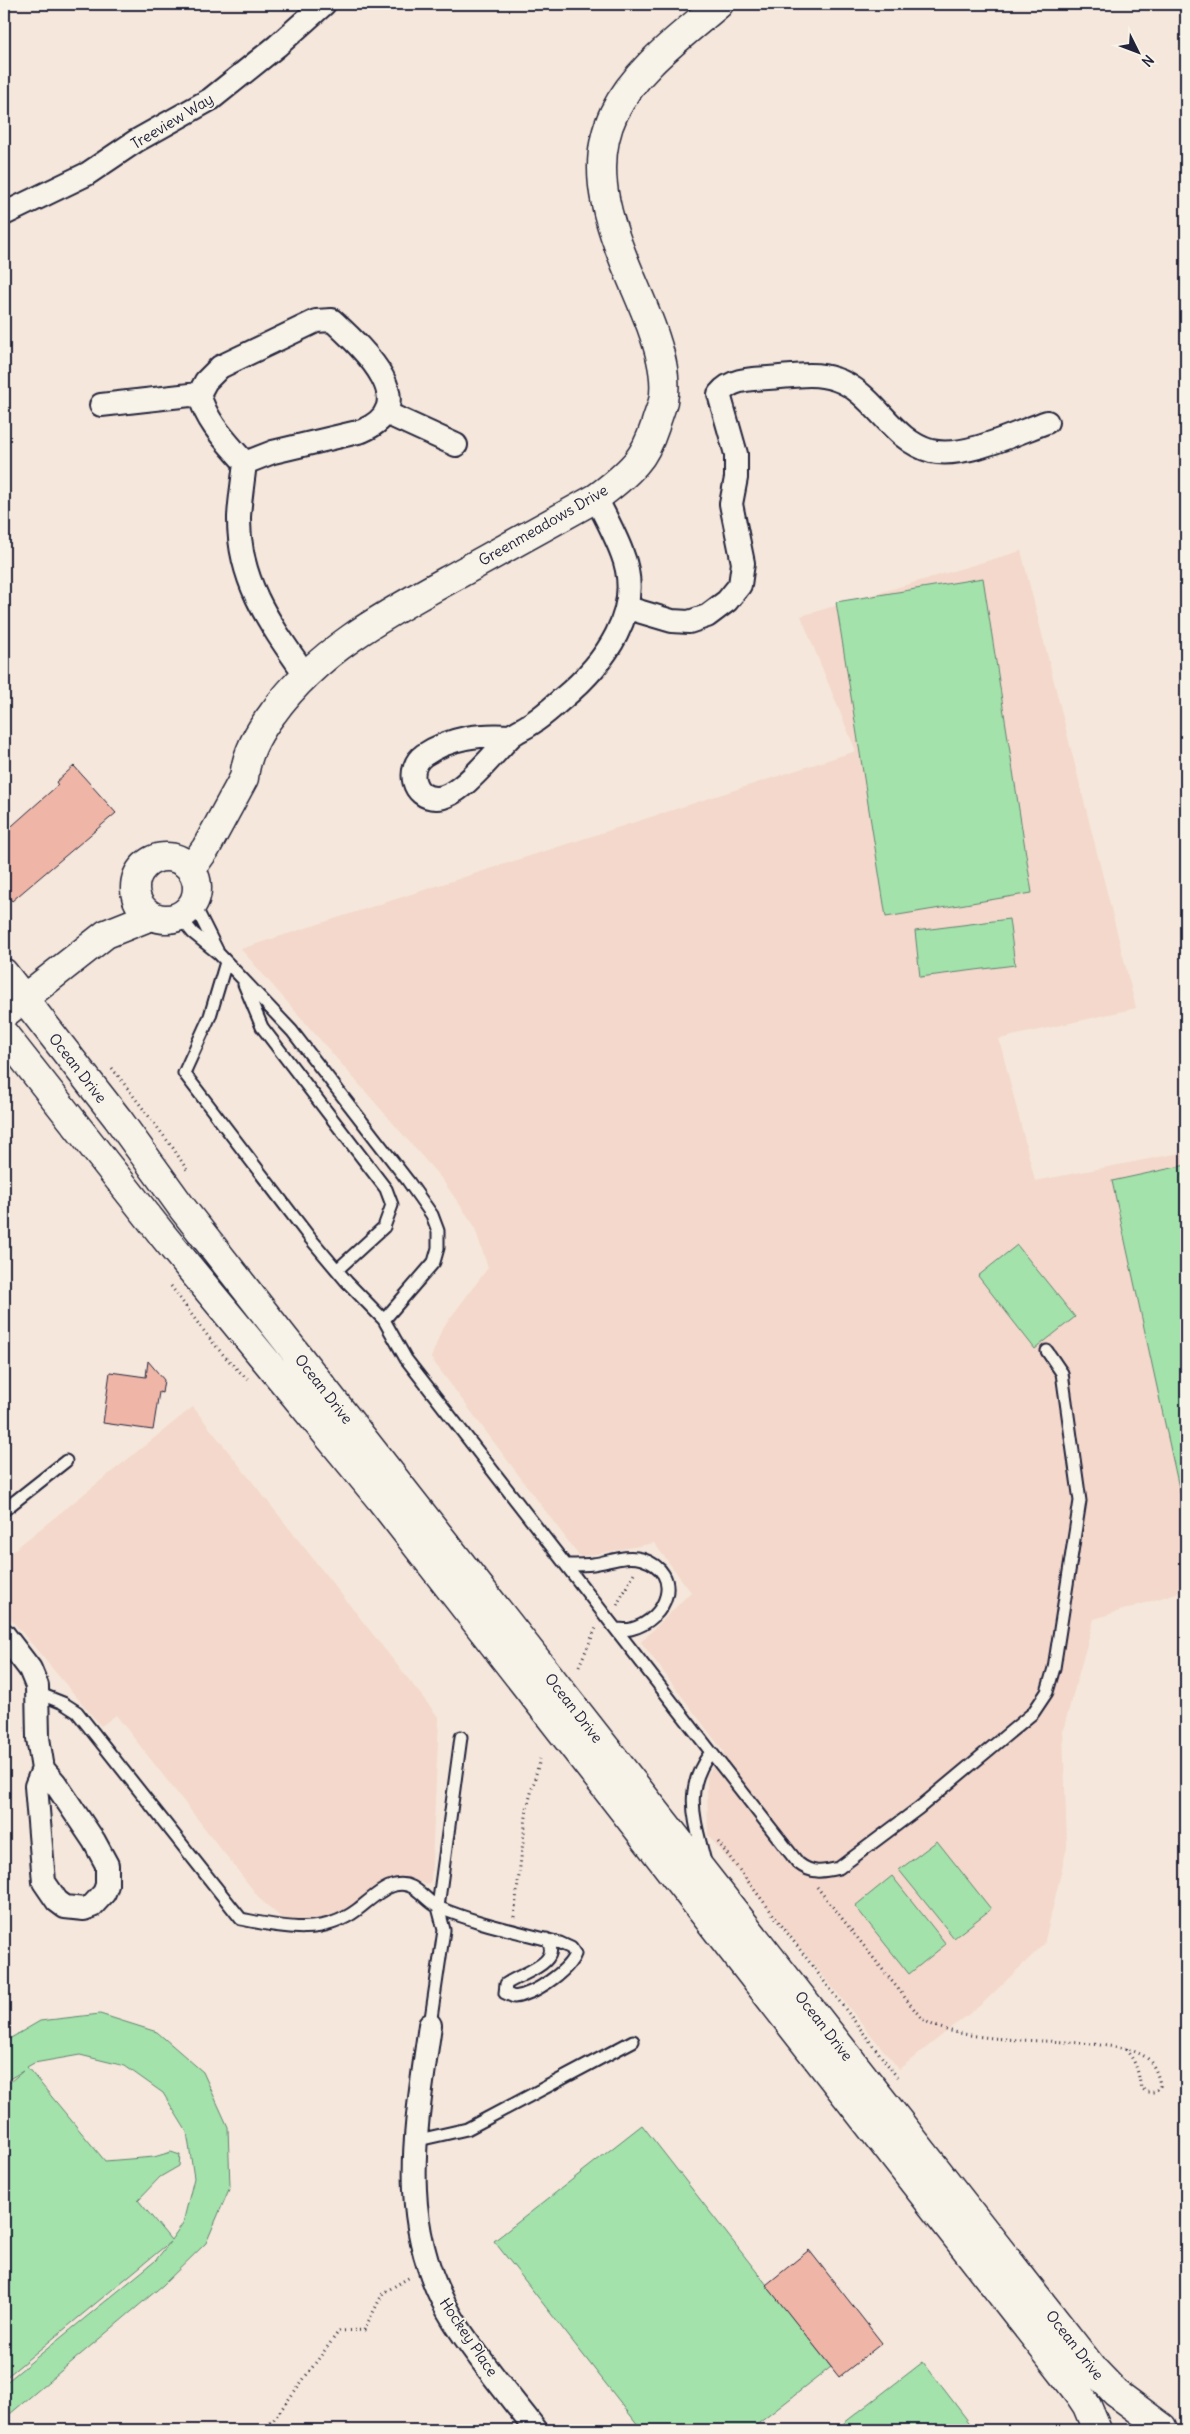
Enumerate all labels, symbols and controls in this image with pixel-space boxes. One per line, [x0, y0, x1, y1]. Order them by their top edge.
north arrow [1112, 28, 1162, 78]
text: N [1138, 51, 1158, 70]
street label: Treeview Way [127, 89, 217, 153]
street label: Greenmeadows Drive [475, 480, 611, 570]
street label: Ocean Drive [45, 1029, 111, 1107]
street label: Ocean Drive [291, 1350, 357, 1428]
street label: Ocean Drive [541, 1669, 607, 1747]
street label: Ocean Drive [791, 1987, 857, 2065]
street label: Hockey Place [436, 2294, 502, 2380]
street label: Ocean Drive [1042, 2306, 1108, 2384]

